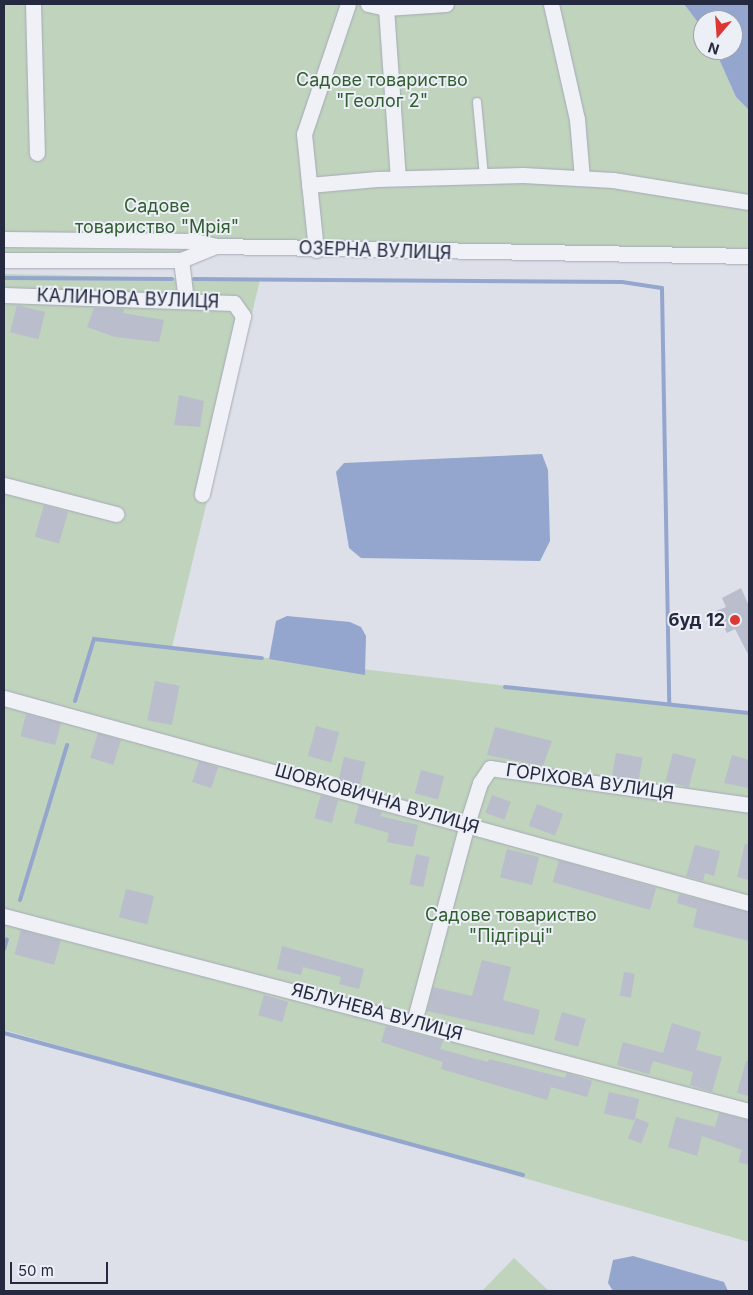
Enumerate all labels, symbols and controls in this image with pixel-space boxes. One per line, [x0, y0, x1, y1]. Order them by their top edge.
north arrow [693, 10, 743, 60]
text: N [706, 39, 721, 59]
park label: Садове товариство "Геолог 2" [296, 70, 468, 112]
park label: Садове товариство "Мрія" [75, 196, 239, 238]
street label: ОЗЕРНА ВУЛИЦЯ [298, 238, 452, 264]
street label: КАЛИНОВА ВУЛИЦЯ [36, 285, 220, 313]
place label: буд 12 [669, 609, 725, 631]
marker: буд 12 [729, 614, 741, 626]
street label: ШОВКОВИЧНА ВУЛИЦЯ [272, 759, 482, 839]
street label: ГОРІХОВА ВУЛИЦЯ [505, 760, 675, 804]
park label: Садове товариство "Підгірці" [425, 905, 597, 948]
street label: ЯБЛУНЕВА ВУЛИЦЯ [289, 979, 465, 1045]
scale bar [12, 1252, 110, 1284]
text: 50 m [18, 1261, 54, 1280]

